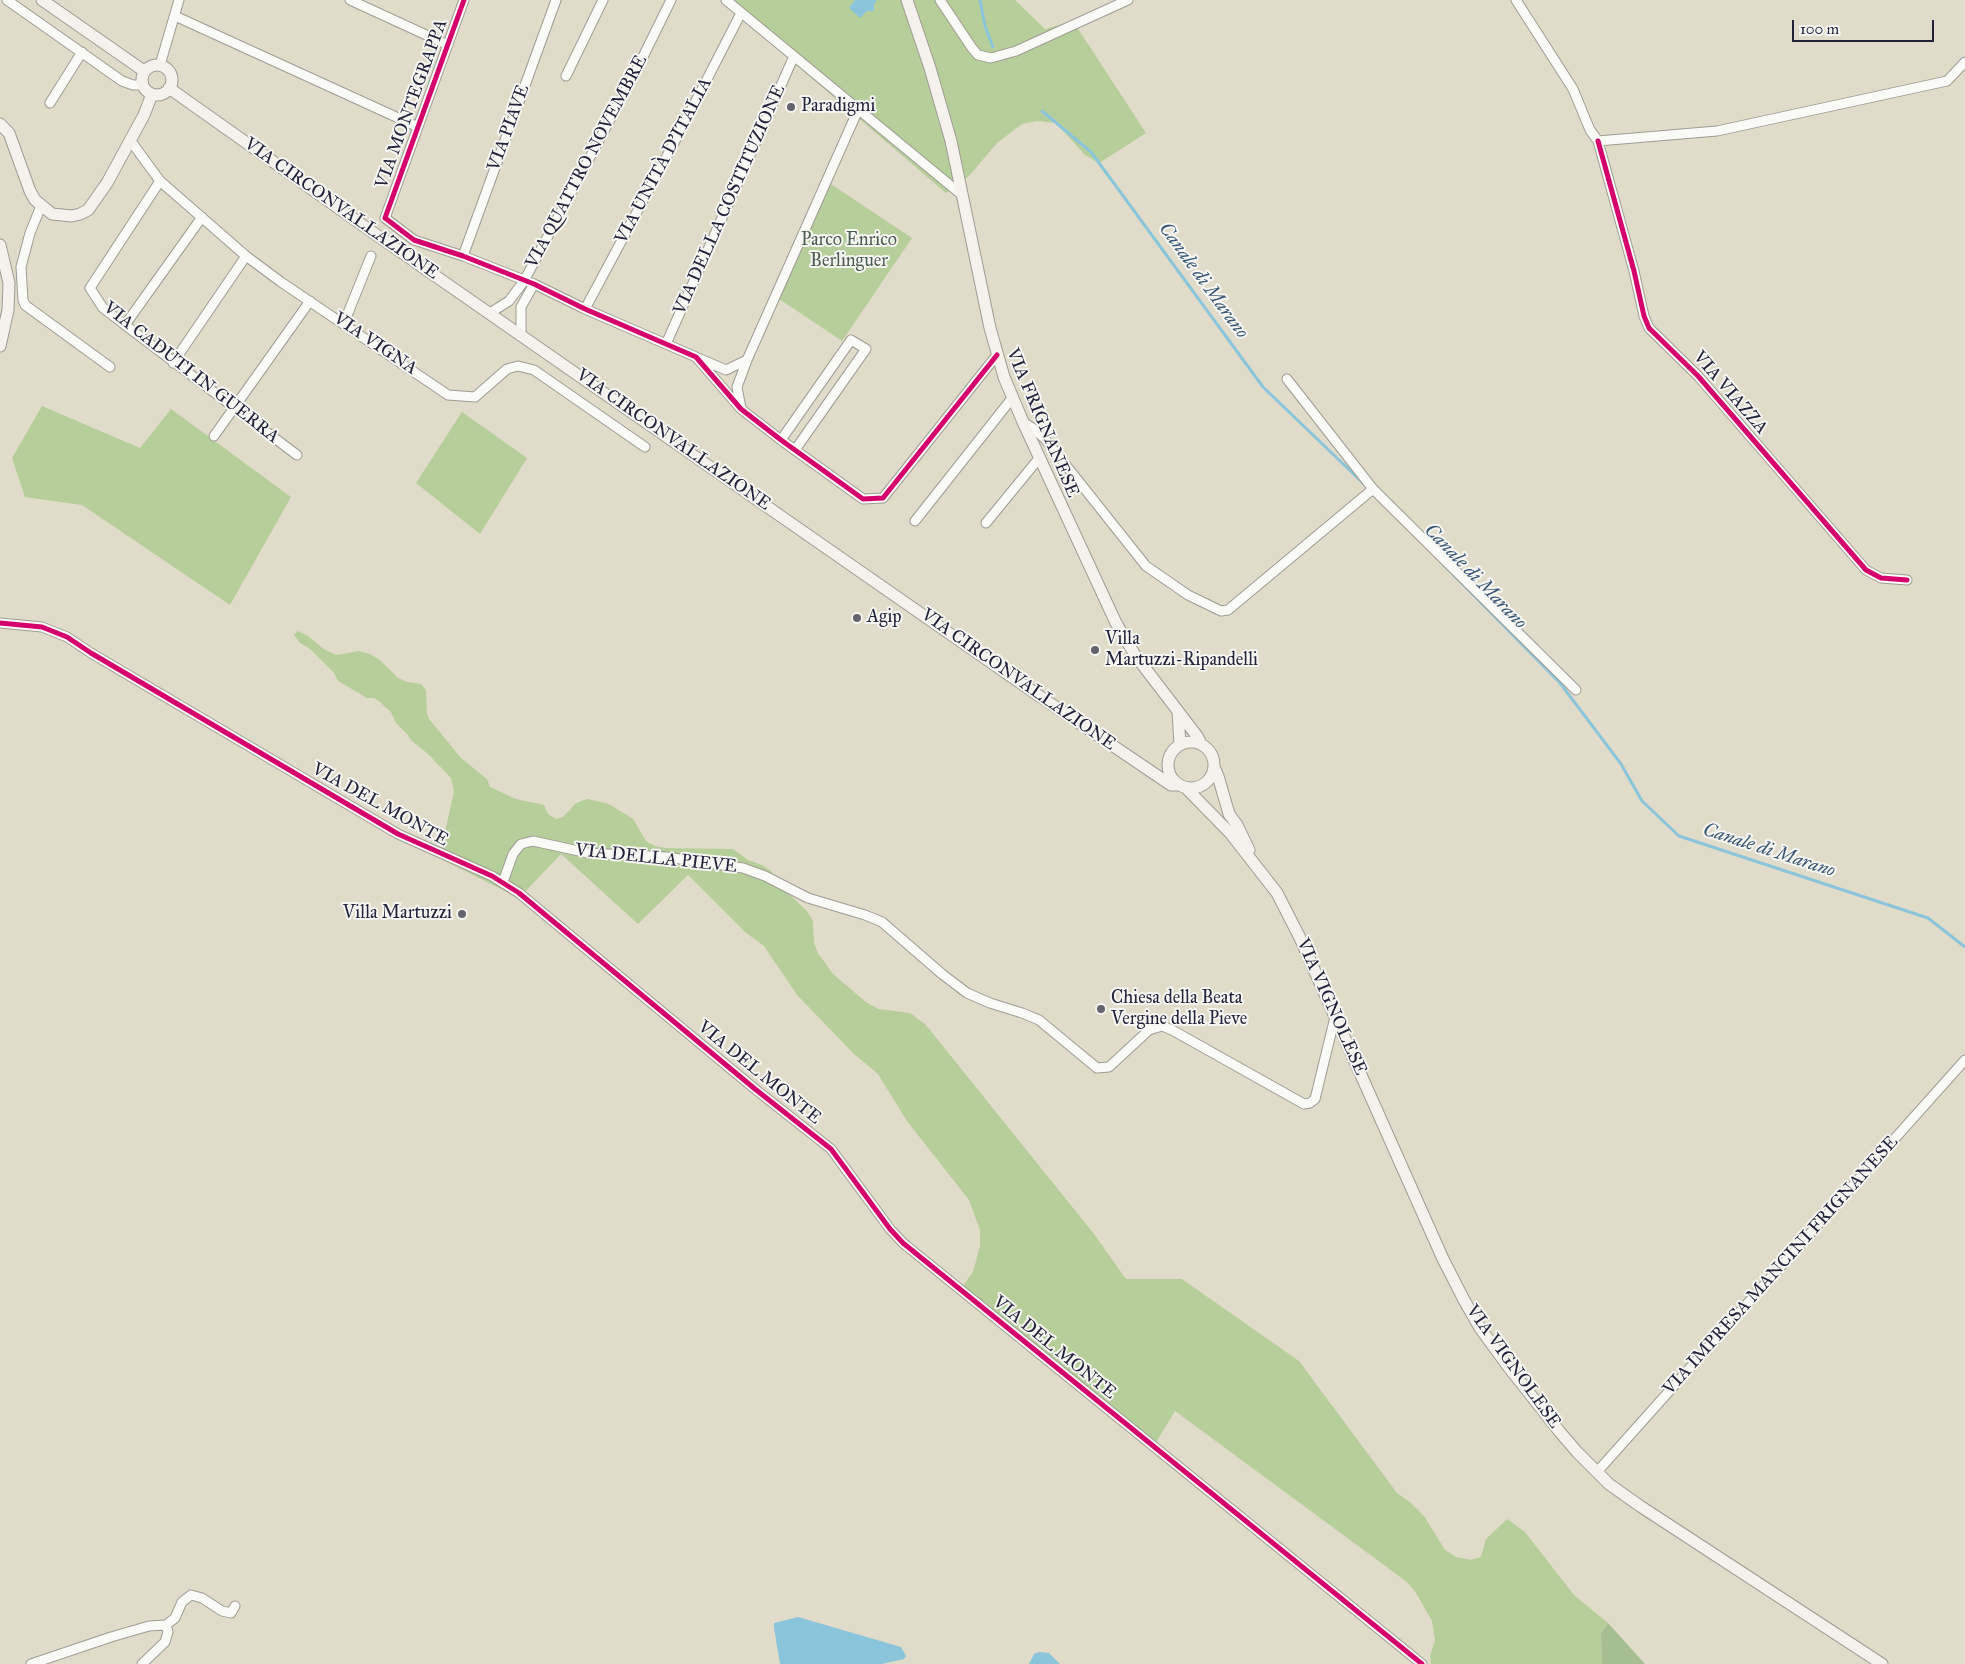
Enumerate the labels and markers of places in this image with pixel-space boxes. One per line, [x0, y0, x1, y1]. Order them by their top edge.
place label: Paradigmi [801, 96, 875, 118]
marker: Paradigmi [785, 101, 797, 113]
place label: Agip [867, 607, 901, 629]
marker: Agip [851, 612, 863, 624]
place label: Villa Martuzzi-Ripandelli [1105, 629, 1258, 672]
marker: Villa Martuzzi-Ripandelli [1089, 644, 1101, 656]
place label: Villa Martuzzi [343, 903, 452, 925]
marker: Villa Martuzzi [456, 908, 468, 920]
place label: Chiesa della Beata Vergine della Pieve [1111, 988, 1247, 1030]
marker: Chiesa della Beata Vergine della Pieve [1095, 1003, 1107, 1015]

